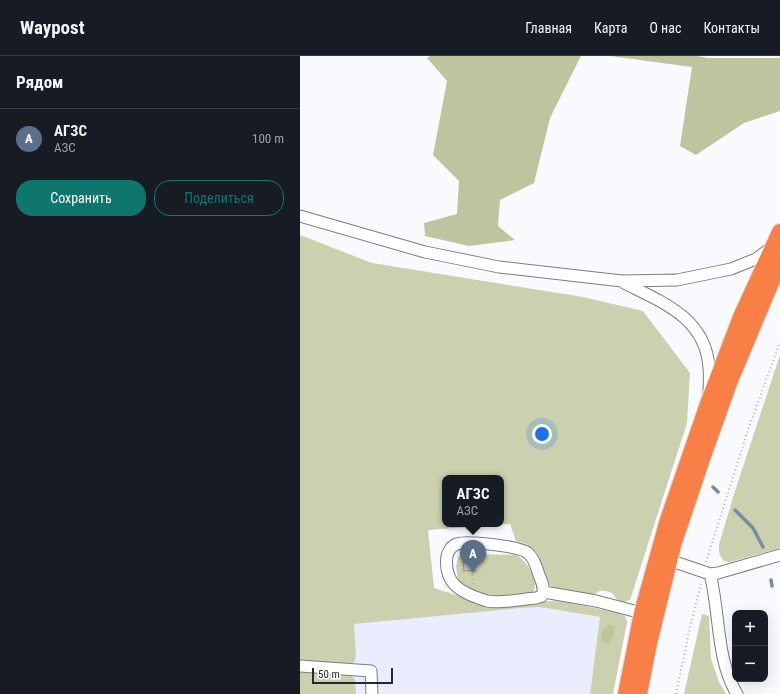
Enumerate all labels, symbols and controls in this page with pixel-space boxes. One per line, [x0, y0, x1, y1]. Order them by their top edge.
text: Waypost [20, 16, 85, 39]
text: Главная [525, 20, 572, 36]
text: Карта [594, 20, 627, 36]
text: О нас [649, 20, 681, 36]
text: Контакты [703, 20, 760, 36]
text: Рядом [16, 72, 63, 92]
text: АГЗС [54, 122, 87, 140]
text: A [25, 131, 33, 146]
text: 100 m [252, 131, 284, 146]
text: АЗС [54, 140, 76, 155]
button: Сохранить [16, 180, 146, 216]
button: Поделиться [154, 180, 284, 216]
your location [532, 424, 552, 444]
popup [442, 475, 504, 527]
text: АГЗС [457, 485, 489, 503]
text: АЗС [457, 503, 478, 518]
pin: A [460, 540, 486, 573]
map controls [732, 610, 768, 682]
button: + [732, 610, 768, 646]
button: − [732, 646, 768, 682]
scale bar [312, 666, 393, 685]
text: 50 m [318, 668, 340, 681]

